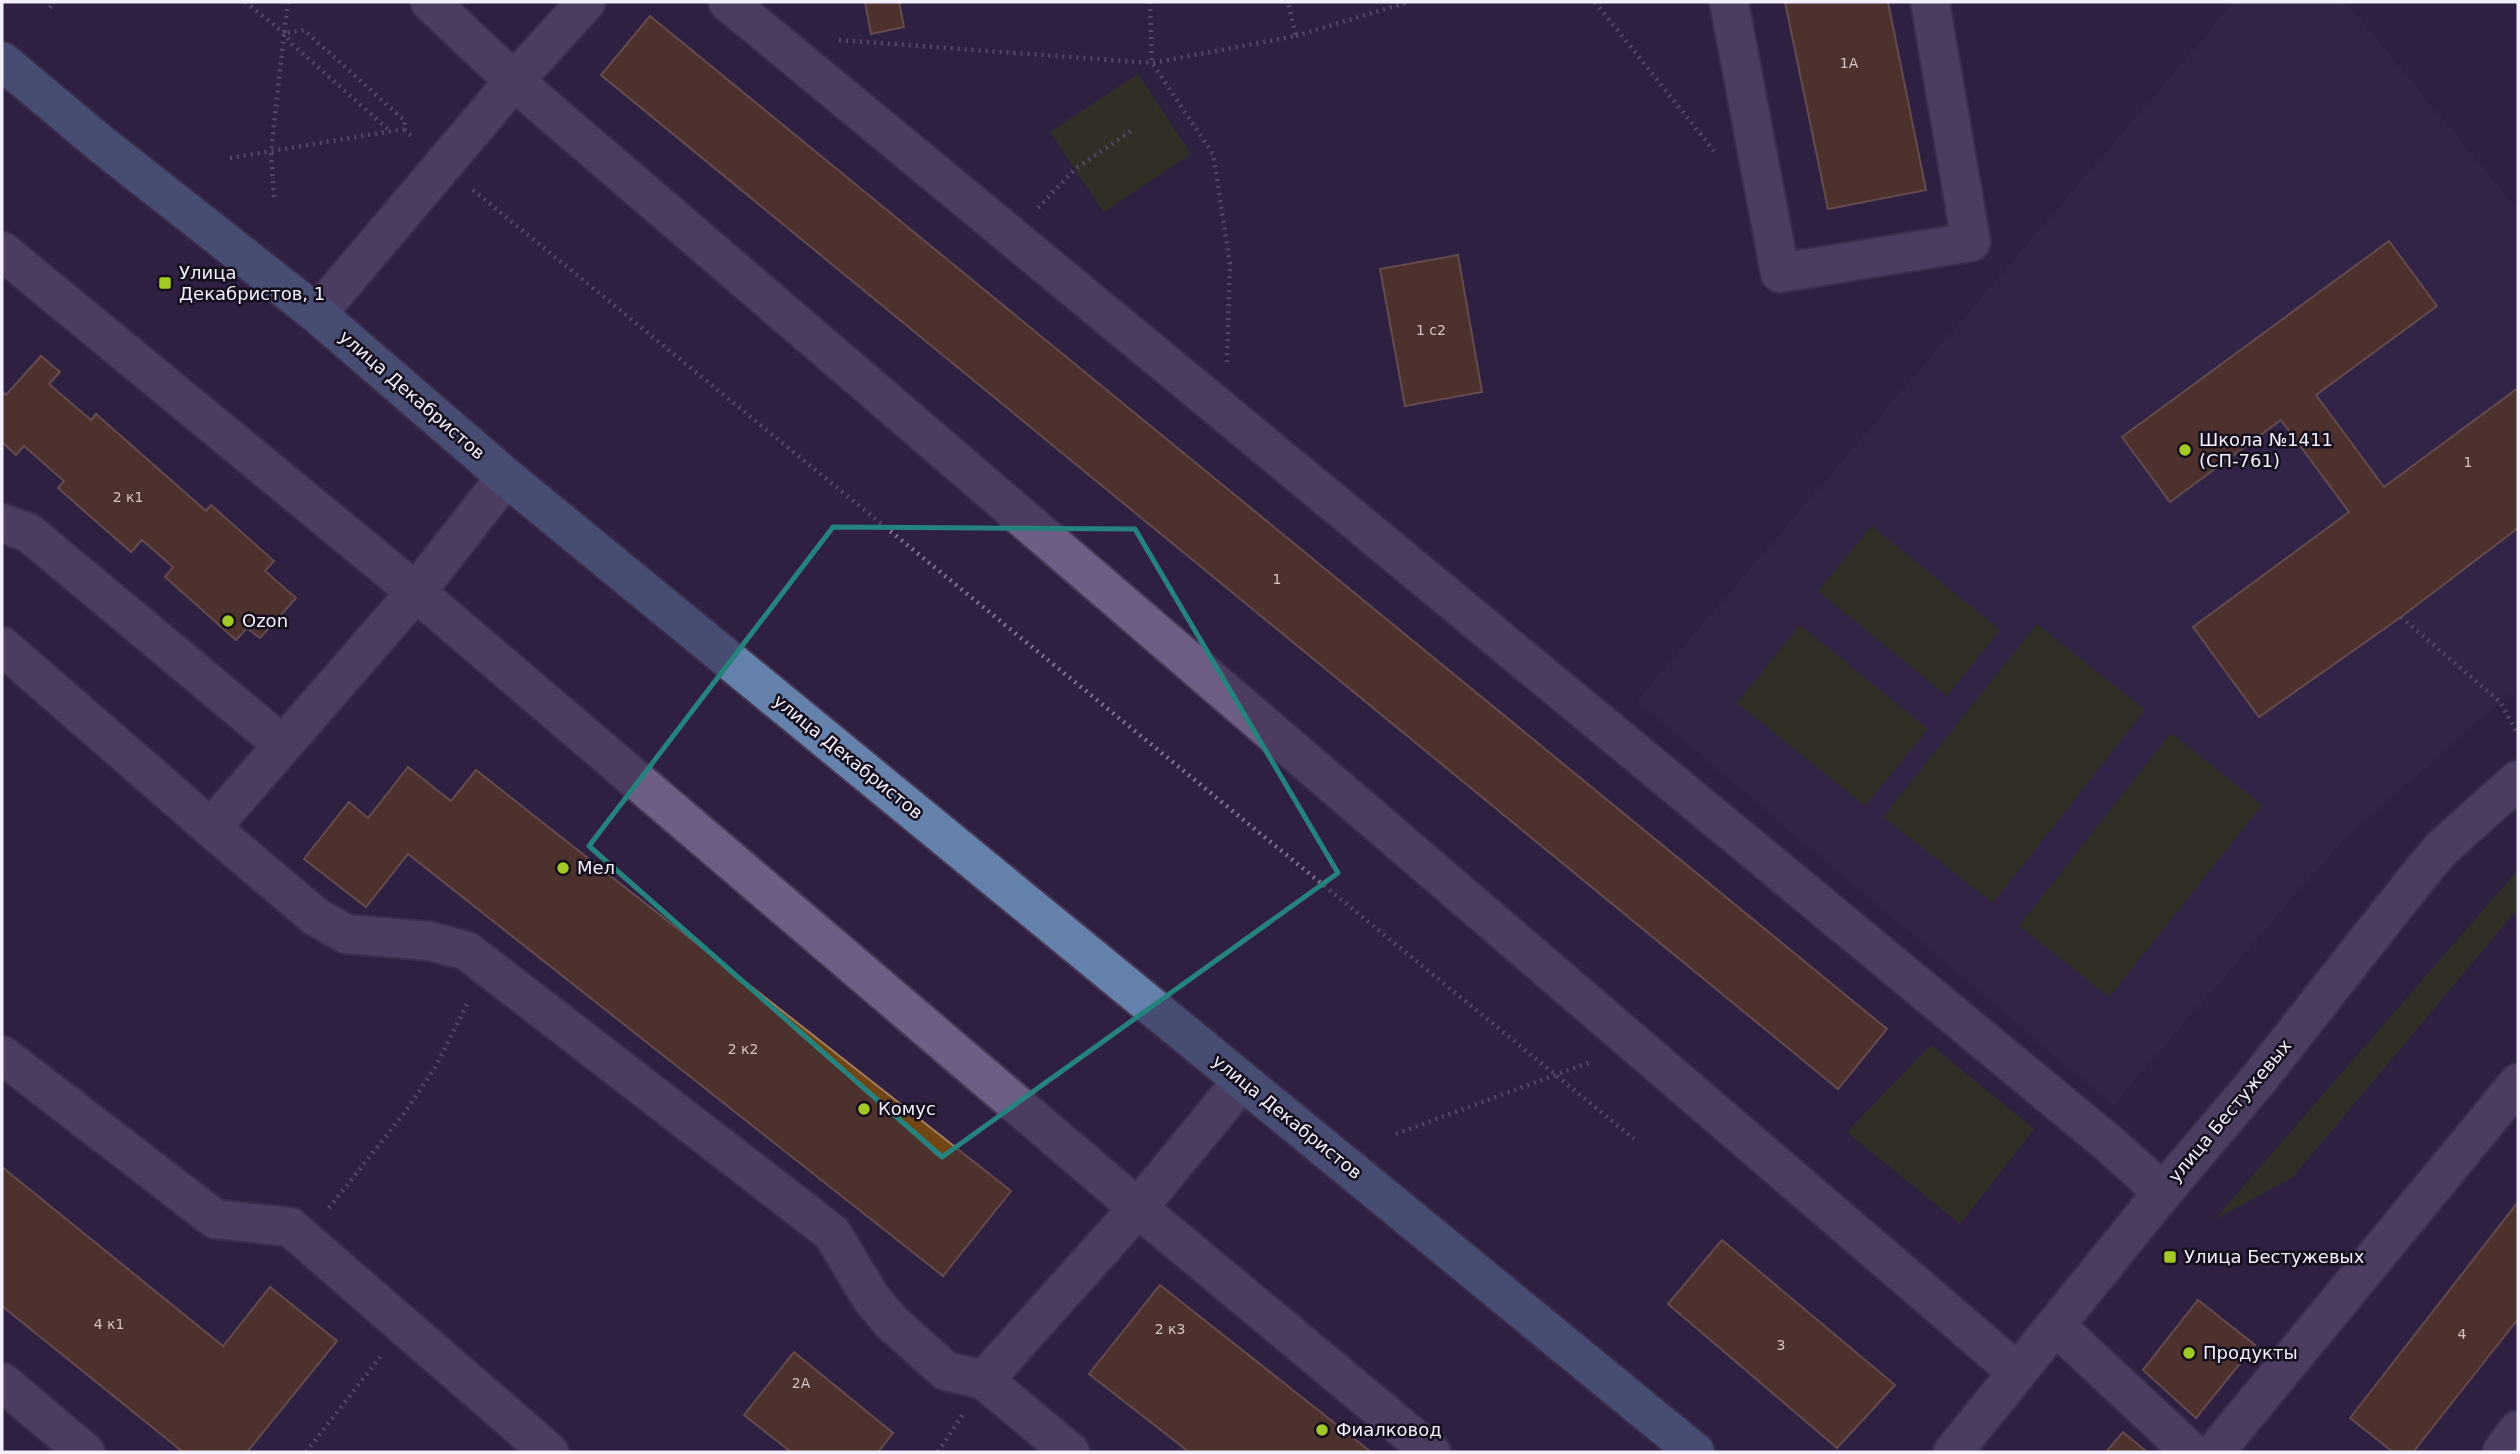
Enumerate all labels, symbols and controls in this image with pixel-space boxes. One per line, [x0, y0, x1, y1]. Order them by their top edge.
house number: 1А [1840, 55, 1859, 71]
place label: Улица Декабристов, 1 [179, 262, 325, 304]
marker: Улица Декабристов, 1 [157, 275, 173, 291]
house number: 1 c2 [1416, 322, 1446, 338]
street label: улица Декабристов [335, 326, 489, 464]
place label: Школа №1411 (СП-761) [2199, 429, 2333, 471]
marker: Школа №1411 (СП-761) [2177, 442, 2193, 458]
house number: 1 [2464, 454, 2472, 470]
house number: 2 к1 [113, 489, 143, 505]
house number: 1 [1273, 571, 1281, 587]
place label: Ozon [242, 610, 288, 631]
marker: Ozon [220, 613, 236, 629]
street label: улица Декабристов [769, 690, 927, 823]
place label: Мел [577, 857, 615, 878]
marker: Мел [555, 860, 571, 876]
street label: улица Бестужевых [2164, 1035, 2296, 1186]
house number: 2 к2 [728, 1041, 758, 1057]
street label: улица Декабристов [1208, 1050, 1366, 1183]
place label: Комус [878, 1098, 936, 1119]
marker: Комус [856, 1101, 872, 1117]
place label: Улица Бестужевых [2184, 1246, 2365, 1267]
marker: Улица Бестужевых [2162, 1249, 2178, 1265]
house number: 4 к1 [94, 1316, 124, 1332]
house number: 2 к3 [1155, 1321, 1185, 1337]
house number: 4 [2458, 1326, 2467, 1342]
house number: 3 [1777, 1337, 1785, 1353]
place label: Продукты [2203, 1342, 2298, 1363]
marker: Продукты [2181, 1345, 2197, 1361]
house number: 2А [792, 1375, 811, 1391]
place label: Фиалковод [1336, 1419, 1442, 1440]
marker: Фиалковод [1314, 1422, 1330, 1438]

